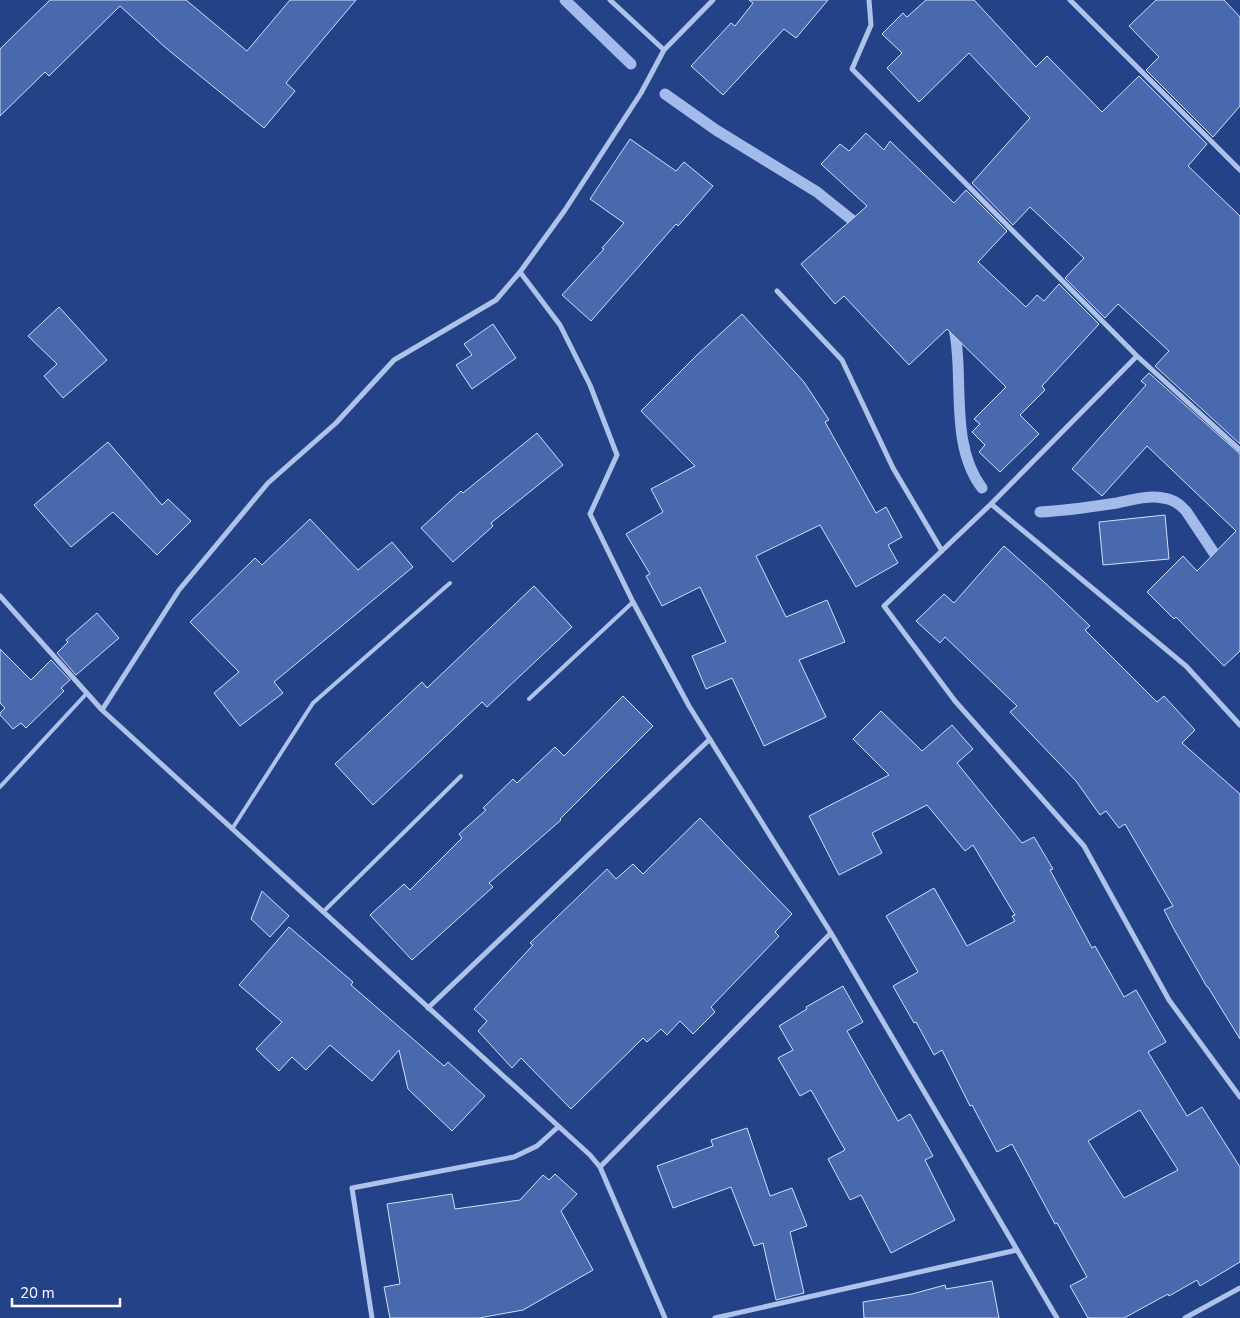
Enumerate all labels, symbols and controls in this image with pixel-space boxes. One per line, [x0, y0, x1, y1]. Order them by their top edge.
scale bar [12, 1276, 120, 1308]
text: 20 m [20, 1283, 55, 1303]

